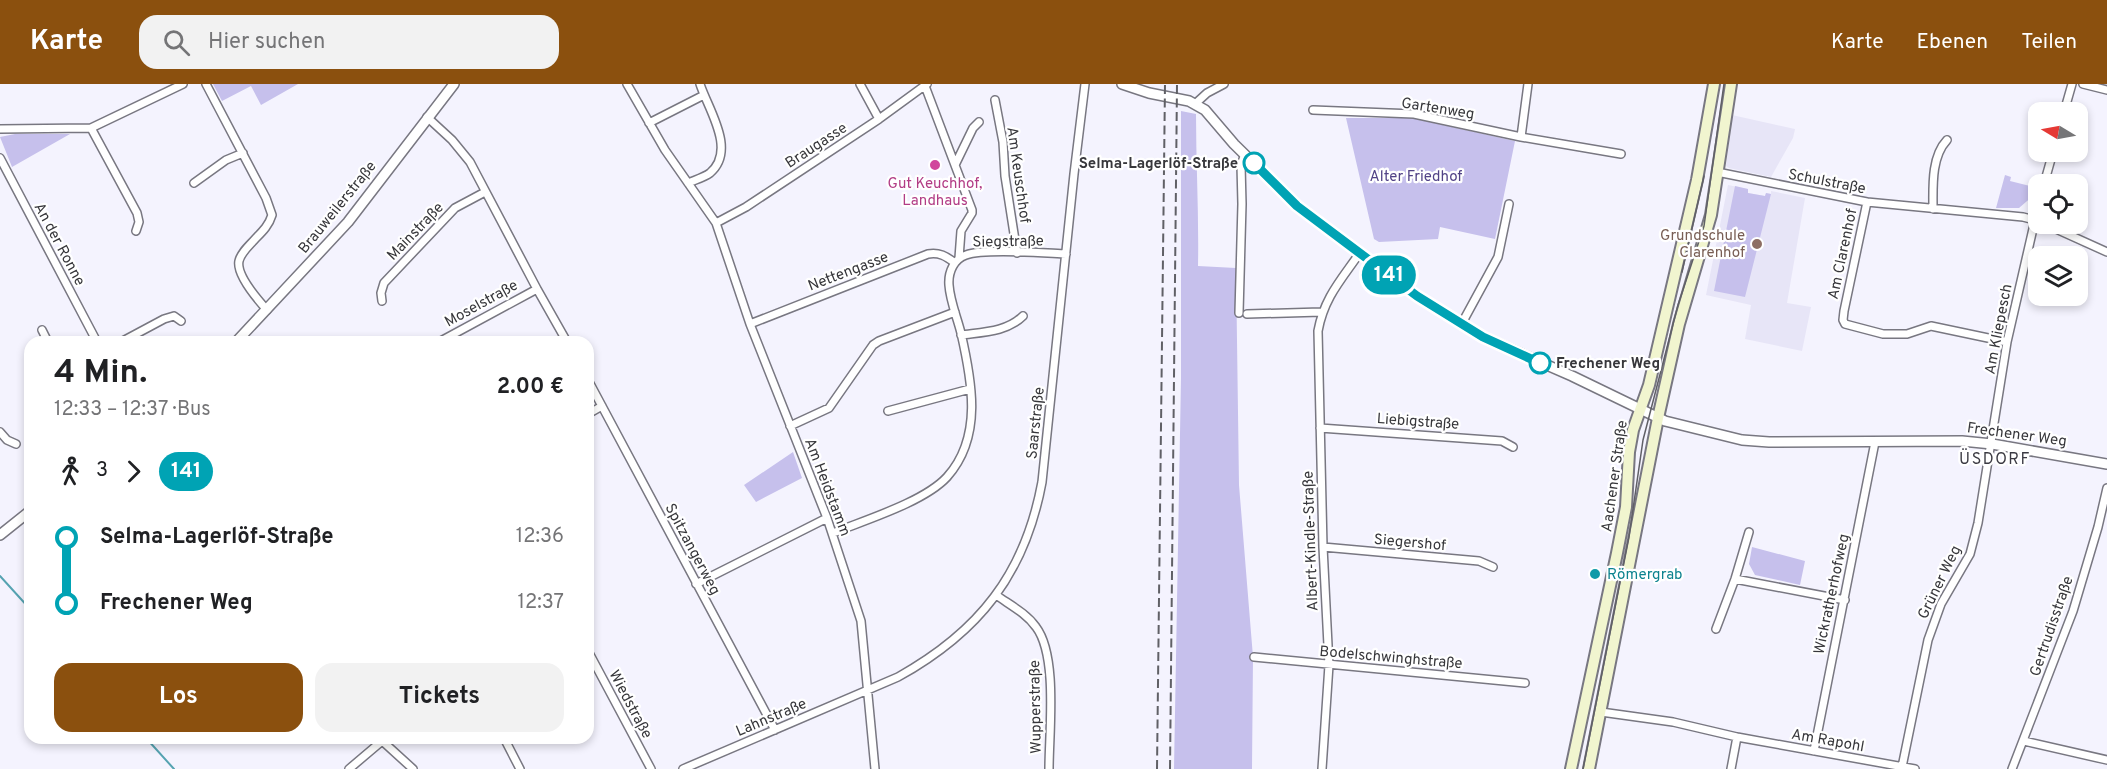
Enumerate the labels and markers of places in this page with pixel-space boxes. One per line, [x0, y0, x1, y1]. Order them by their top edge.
marker: Selma-Lagerlöf-Straße [1243, 152, 1265, 174]
place label: Selma-Lagerlöf-Straße [1079, 155, 1238, 174]
marker: Gut Keuchhof, Landhaus [928, 158, 942, 172]
place label: Gut Keuchhof, Landhaus [888, 175, 982, 211]
place label: Grundschule Clarenhof [1660, 227, 1745, 263]
marker: Grundschule Clarenhof [1750, 237, 1764, 251]
marker: Frechener Weg [1529, 352, 1551, 374]
place label: Frechener Weg [1556, 355, 1660, 374]
place label: Römergrab [1607, 566, 1683, 585]
marker: Römergrab [1588, 567, 1602, 581]

